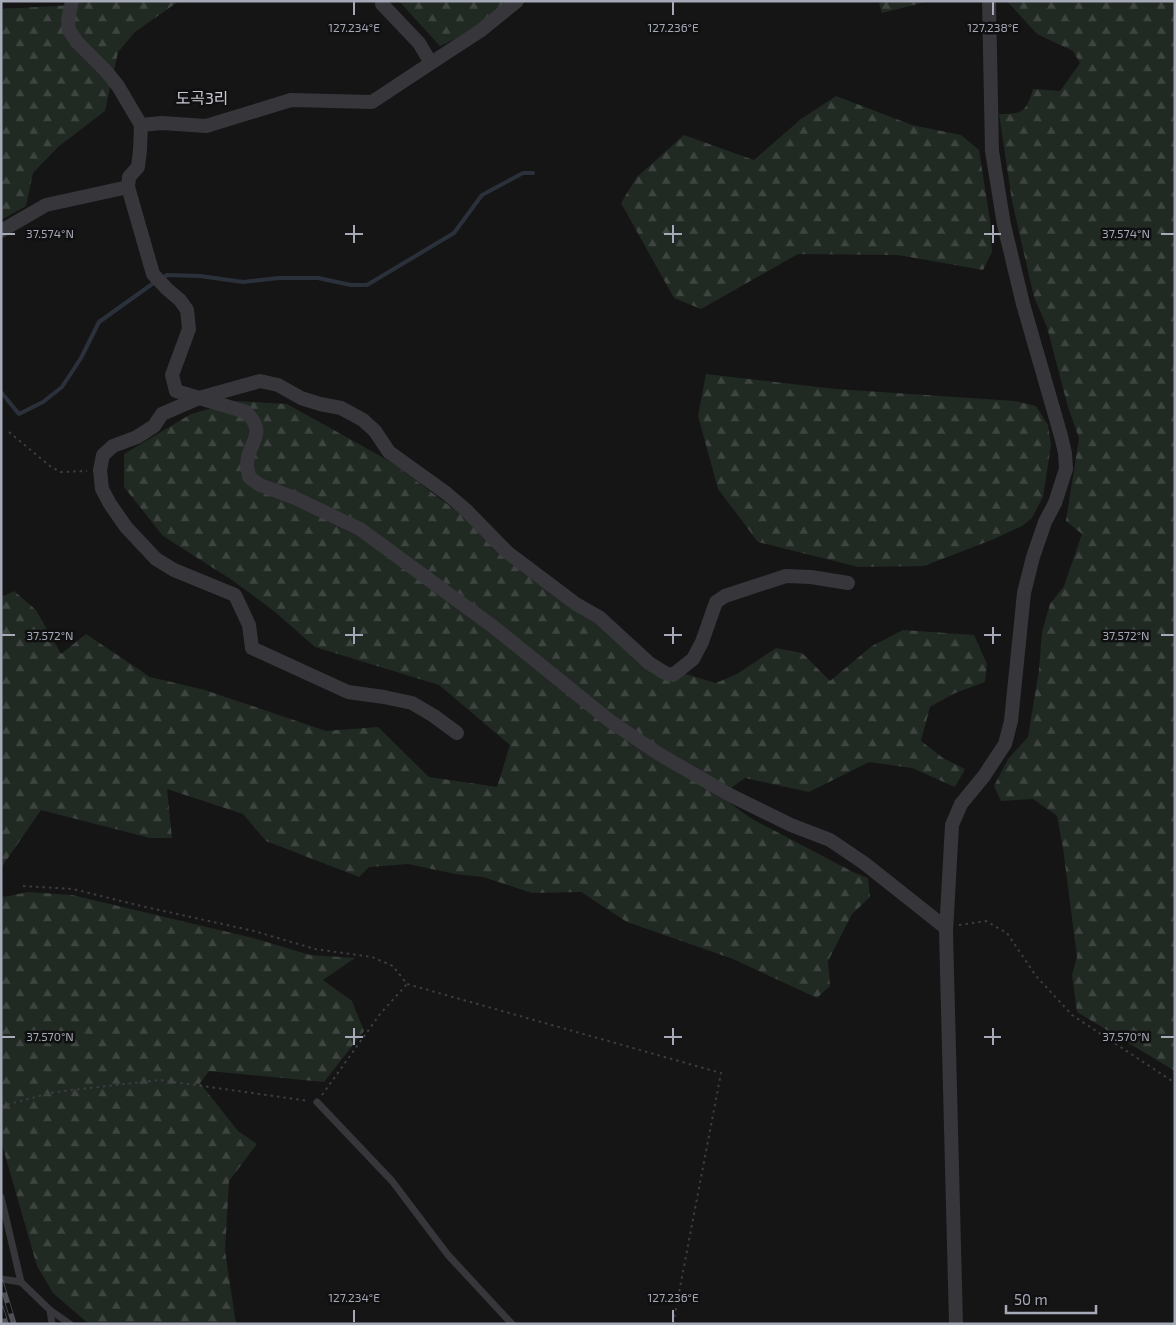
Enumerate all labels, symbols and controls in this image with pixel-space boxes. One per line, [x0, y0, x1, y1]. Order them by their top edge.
text: 127.234°E [328, 20, 380, 34]
text: 127.236°E [647, 20, 699, 34]
text: 127.238°E [967, 20, 1019, 34]
district label: 도곡3리 [175, 88, 229, 107]
text: 37.574°N [26, 226, 74, 240]
text: 37.574°N [1102, 226, 1150, 240]
text: 37.572°N [26, 628, 74, 642]
text: 37.572°N [1102, 628, 1150, 642]
text: 37.570°N [26, 1029, 74, 1043]
text: 37.570°N [1102, 1029, 1150, 1043]
scale bar [1006, 1282, 1096, 1314]
text: 127.234°E [328, 1290, 380, 1304]
text: 127.236°E [647, 1290, 699, 1304]
text: 50 m [1014, 1290, 1048, 1308]

